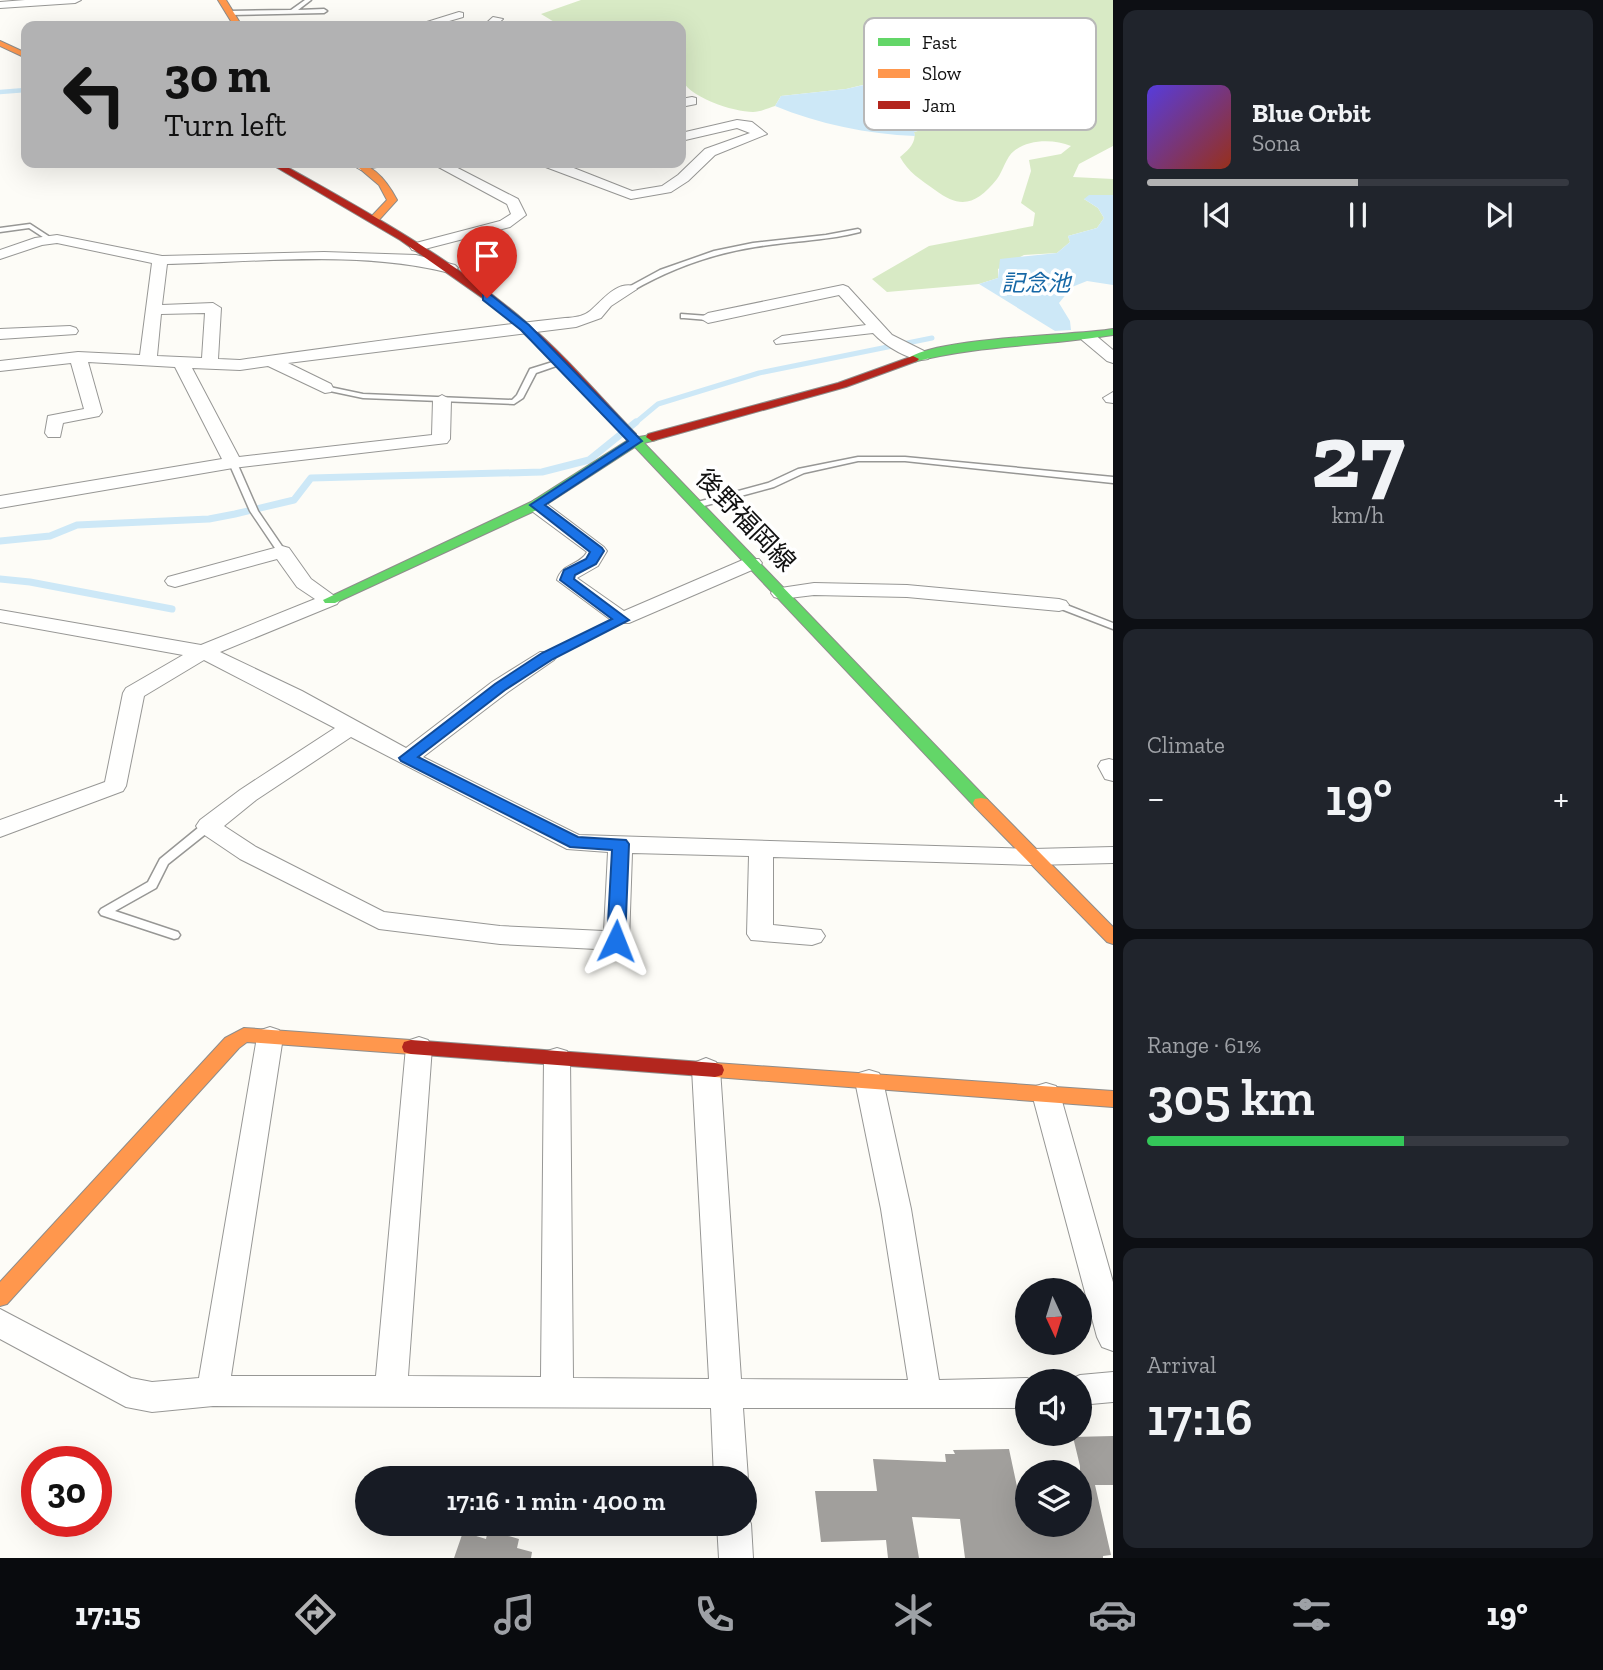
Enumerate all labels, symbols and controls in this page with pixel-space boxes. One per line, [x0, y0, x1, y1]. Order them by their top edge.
legend [864, 18, 1096, 130]
text: Fast [922, 31, 957, 54]
text: 30 m [164, 46, 270, 105]
icon: left [49, 49, 140, 140]
text: Slow [922, 62, 962, 85]
text: Jam [922, 94, 956, 117]
text: Blue Orbit [1252, 97, 1371, 129]
text: Turn left [164, 106, 286, 144]
text: Sona [1252, 129, 1300, 157]
icon: previous [1198, 196, 1236, 234]
icon: pause [1339, 196, 1377, 234]
icon: next [1480, 196, 1518, 234]
pin [457, 226, 517, 298]
icon: arrive [468, 237, 506, 275]
water label: 記念池 [1002, 269, 1073, 297]
text: 27 [1311, 401, 1405, 510]
street label: 後野福岡線 [689, 462, 803, 578]
text: km/h [1332, 501, 1384, 529]
text: Climate [1147, 731, 1225, 759]
text: 19° [1325, 766, 1393, 828]
text: − [1147, 775, 1165, 821]
text: + [1553, 775, 1569, 821]
position arrow [579, 904, 653, 978]
text: Range · 61% [1147, 1031, 1261, 1059]
text: 305 km [1147, 1066, 1315, 1128]
north arrow [1015, 1278, 1092, 1354]
map controls [1015, 1278, 1092, 1537]
text: Arrival [1147, 1351, 1216, 1379]
button: sound [1015, 1369, 1092, 1446]
text: 17:16 [1147, 1386, 1253, 1448]
speed limit sign: 30 [21, 1446, 112, 1537]
button: layers [1015, 1460, 1092, 1537]
text: 17:16 · 1 min · 400 m [446, 1485, 666, 1517]
icon: directions [291, 1590, 340, 1639]
icon: music [490, 1590, 539, 1639]
icon: phone [690, 1590, 739, 1639]
icon: climate [889, 1590, 938, 1639]
icon: car [1088, 1590, 1137, 1639]
icon: filters [1287, 1590, 1336, 1639]
text: 17:15 [75, 1595, 141, 1633]
text: 19° [1486, 1595, 1528, 1633]

